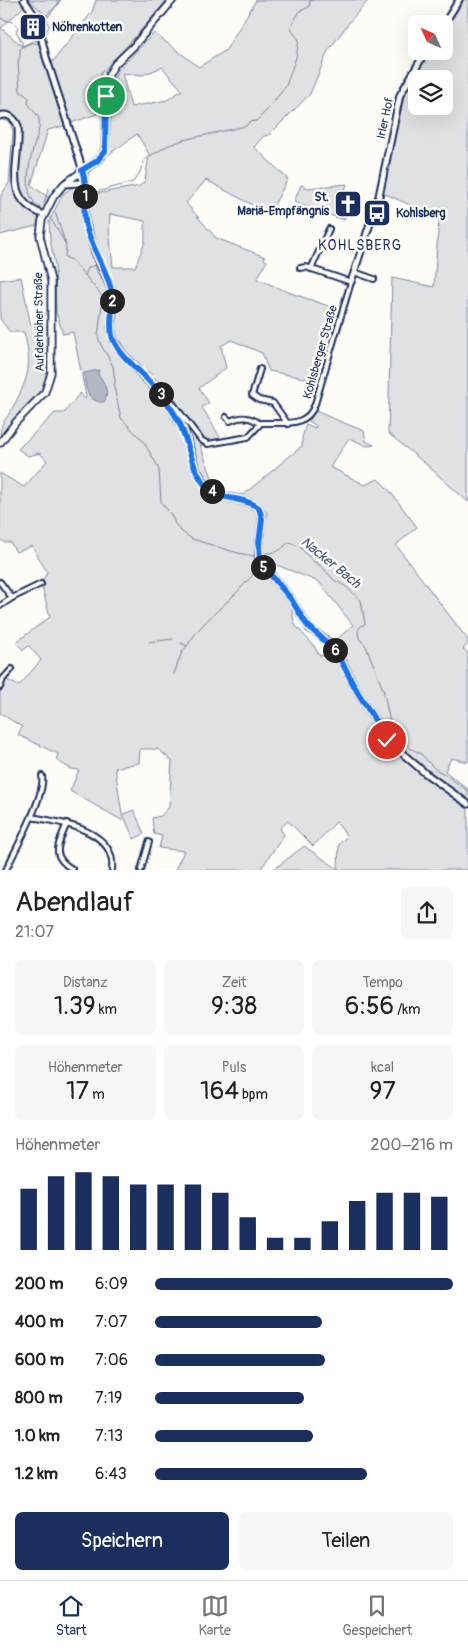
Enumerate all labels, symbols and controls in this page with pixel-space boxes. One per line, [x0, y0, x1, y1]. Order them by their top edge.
building icon: Nöhrenkotten [18, 12, 48, 42]
north arrow [408, 15, 452, 60]
map controls [408, 15, 453, 115]
place label: Nöhrenkotten [52, 20, 123, 35]
button: layers [408, 70, 453, 115]
pin [85, 75, 127, 117]
icon: arrive [92, 82, 120, 110]
street label: Irler Hof [374, 96, 397, 140]
pin: 1 [72, 184, 98, 208]
text: 1 [83, 188, 88, 205]
church icon: St. Mariä-Empfängnis [333, 189, 363, 219]
place label: St. Mariä-Empfängnis [237, 190, 330, 219]
bus stop icon: Kohlsberg [362, 198, 392, 228]
place label: Kohlsberg [396, 206, 446, 221]
district label: KOHLSBERG [318, 237, 402, 254]
street label: Aufderhöher Straße [31, 272, 48, 372]
pin: 2 [100, 288, 124, 314]
text: 2 [109, 293, 116, 310]
street label: Kohlsberger Straße [300, 304, 341, 401]
pin: 3 [148, 382, 174, 406]
text: 3 [158, 386, 165, 403]
pin: 4 [200, 478, 224, 504]
text: 4 [208, 483, 217, 500]
water label: Nacker Bach [297, 533, 365, 593]
pin: 5 [250, 554, 276, 580]
text: 5 [260, 559, 267, 576]
pin: 6 [322, 638, 348, 662]
text: 6 [331, 642, 340, 659]
pin [366, 719, 408, 761]
icon: check [373, 726, 401, 754]
text: Abendlauf [15, 885, 134, 920]
button: share [401, 887, 453, 939]
text: 21:07 [15, 922, 54, 942]
text: Distanz [63, 974, 108, 991]
text: Zeit [222, 974, 246, 991]
text: Tempo [363, 974, 403, 991]
text: 1.39 [54, 991, 96, 1022]
text: 9:38 [211, 991, 257, 1022]
text: 6:56 [345, 991, 394, 1022]
text: km [96, 1001, 117, 1018]
text: /km [394, 1001, 421, 1018]
text: Höhenmeter [48, 1059, 123, 1076]
text: Puls [222, 1059, 246, 1076]
text: kcal [371, 1059, 394, 1076]
text: 17 [66, 1076, 89, 1107]
text: 164 [200, 1076, 239, 1107]
text: 97 [370, 1076, 396, 1107]
text: m [89, 1086, 105, 1103]
text: bpm [239, 1086, 268, 1103]
text: Höhenmeter [15, 1135, 100, 1155]
text: 200–216 m [371, 1135, 453, 1155]
text: 200 m [15, 1274, 63, 1294]
text: 6:09 [95, 1274, 128, 1294]
text: 400 m [15, 1312, 64, 1332]
text: 7:07 [95, 1312, 127, 1332]
text: 600 m [15, 1350, 64, 1370]
text: 7:06 [95, 1350, 128, 1370]
text: 800 m [15, 1388, 63, 1408]
text: 7:19 [95, 1388, 122, 1408]
text: 1.0 km [15, 1426, 60, 1446]
text: 7:13 [95, 1426, 123, 1446]
text: 1.2 km [15, 1464, 58, 1484]
text: 6:43 [95, 1464, 127, 1484]
button: Speichern [15, 1512, 229, 1570]
button: Teilen [239, 1512, 453, 1570]
tab: Start [56, 1592, 87, 1639]
tab: Karte [198, 1592, 231, 1639]
tab: Gespeichert [342, 1592, 412, 1639]

